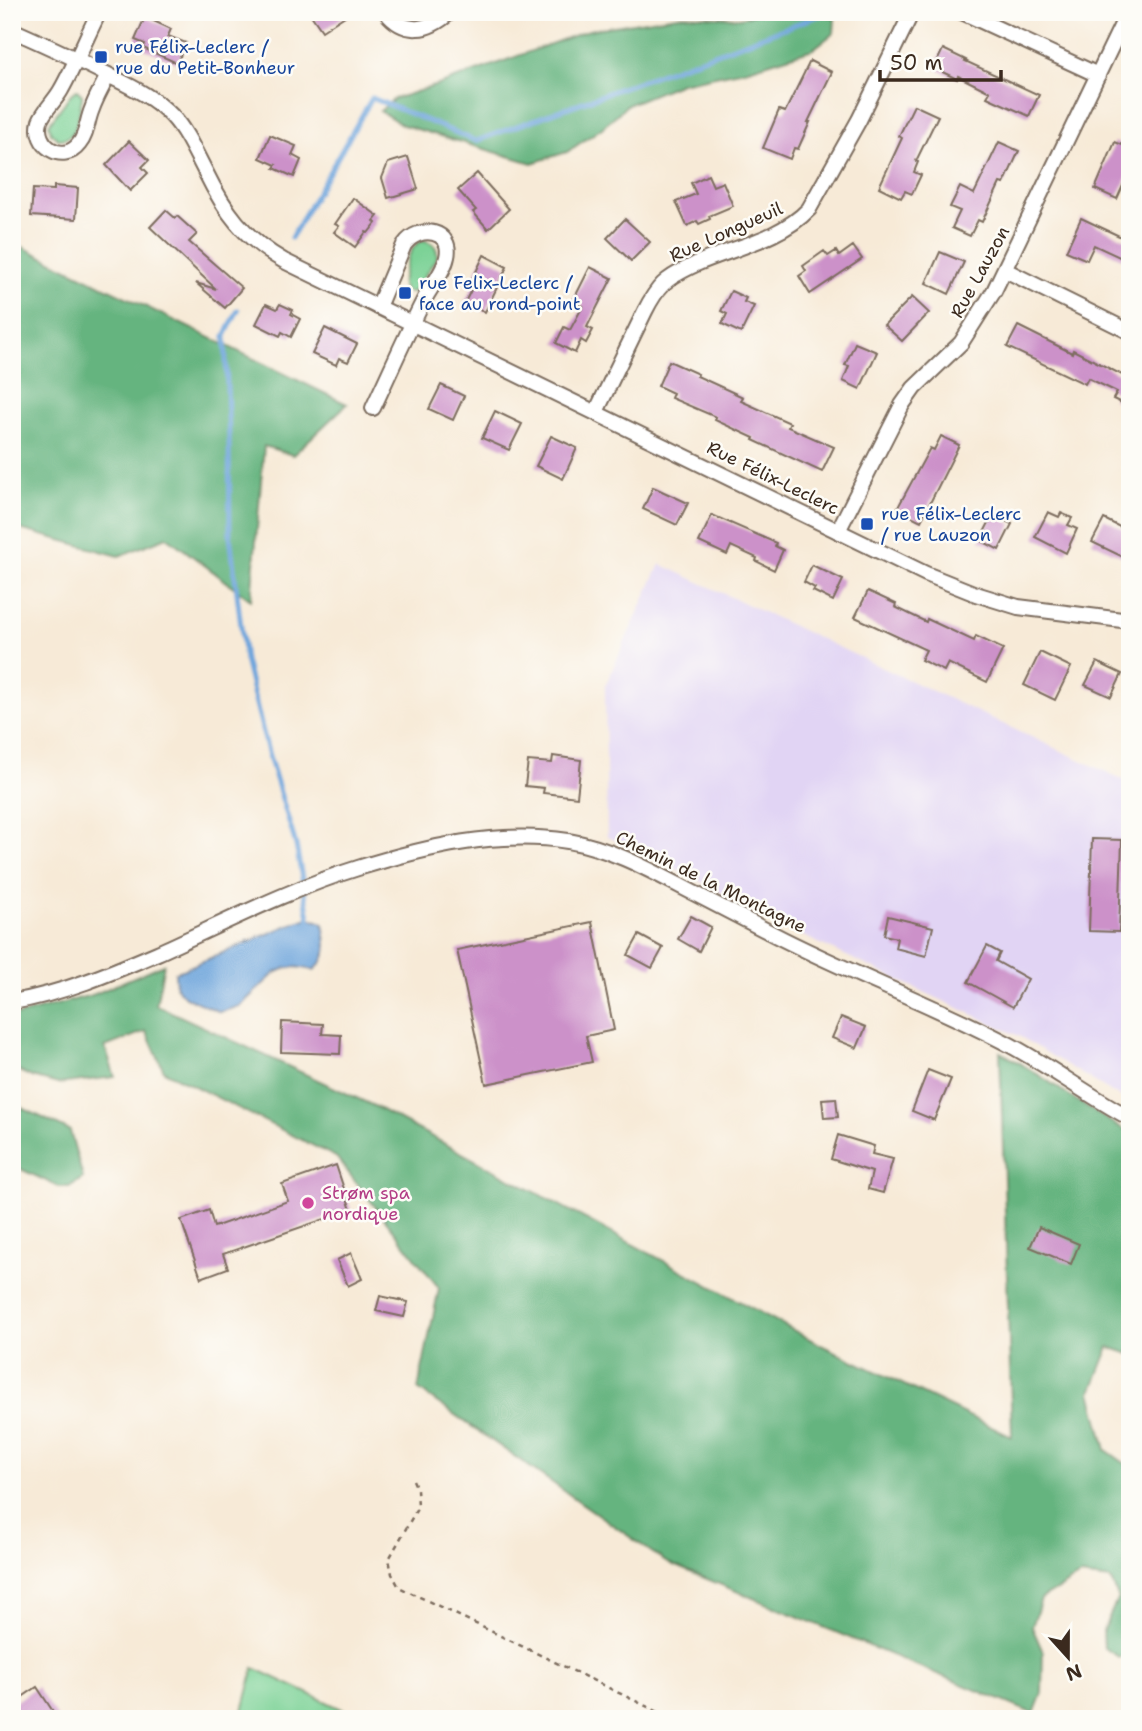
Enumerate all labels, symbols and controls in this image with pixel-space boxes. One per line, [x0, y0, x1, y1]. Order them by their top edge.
place label: rue Félix-Leclerc / rue du Petit-Bonheur [115, 35, 295, 80]
scale bar [880, 38, 1000, 82]
marker: rue Félix-Leclerc / rue du Petit-Bonheur [93, 49, 109, 65]
text: 50 m [890, 49, 943, 77]
street label: Rue Longueuil [666, 196, 787, 268]
street label: Rue Lauzon [945, 222, 1015, 322]
place label: rue Felix-Leclerc / face au rond-point [419, 271, 581, 316]
marker: rue Felix-Leclerc / face au rond-point [397, 285, 413, 301]
street label: Rue Félix-Leclerc [703, 436, 843, 520]
place label: rue Félix-Leclerc / rue Lauzon [881, 502, 1021, 547]
marker: rue Félix-Leclerc / rue Lauzon [859, 516, 875, 532]
street label: Chemin de la Montagne [612, 825, 810, 939]
place label: Strøm spa nordique [322, 1181, 410, 1226]
marker: Strøm spa nordique [300, 1195, 316, 1211]
north arrow [1034, 1622, 1104, 1692]
text: N [1062, 1658, 1085, 1687]

